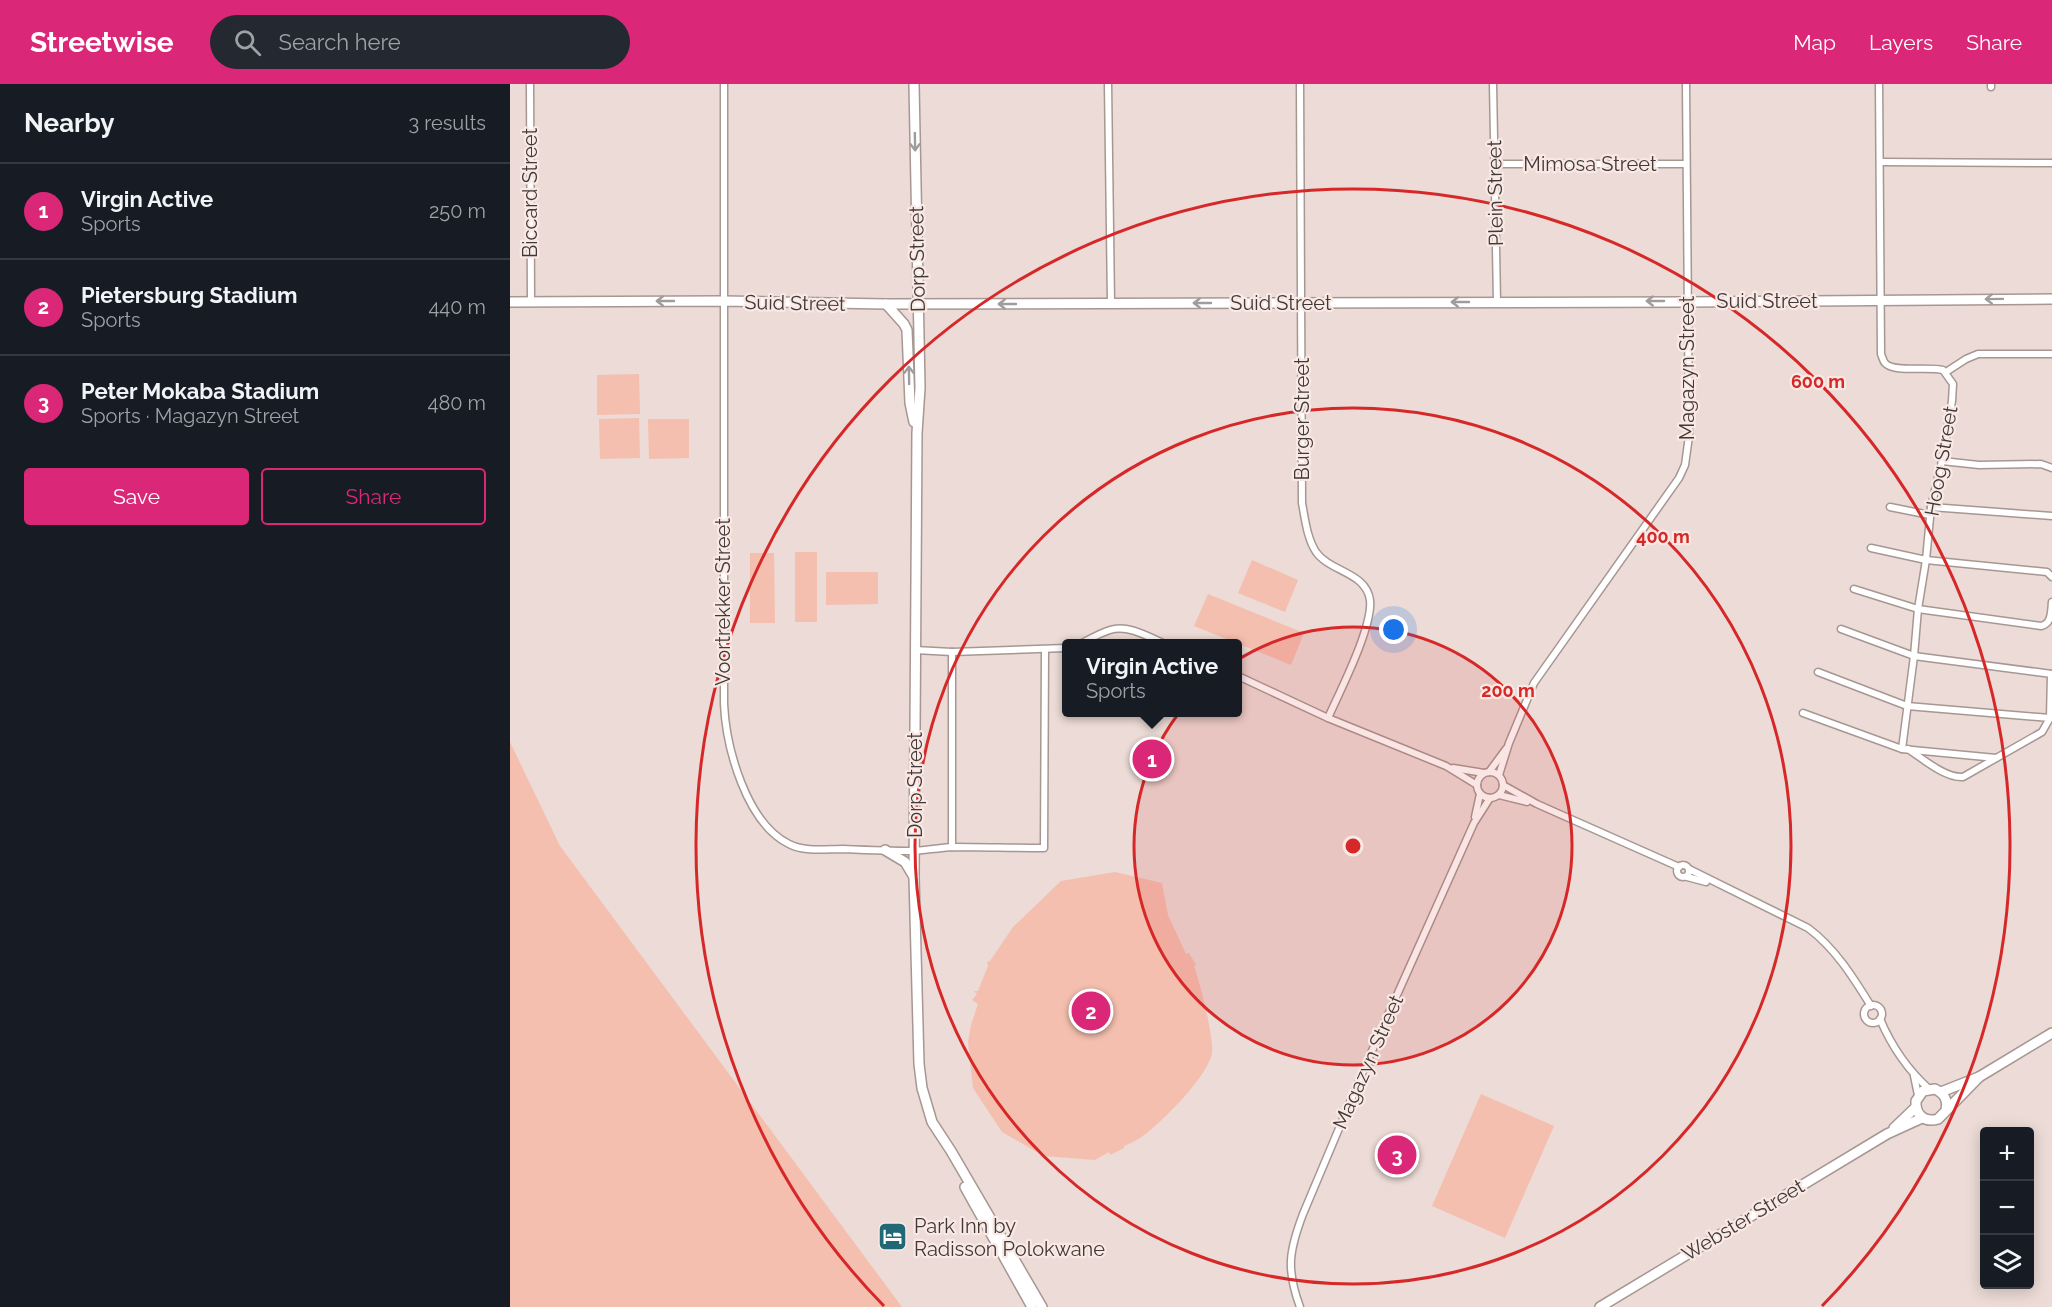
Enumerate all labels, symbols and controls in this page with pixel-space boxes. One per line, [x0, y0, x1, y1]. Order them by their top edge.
search box [210, 15, 630, 69]
text: Streetwise [30, 26, 174, 59]
icon: search [231, 26, 264, 59]
text: Search here [279, 29, 401, 55]
text: Map [1793, 30, 1836, 55]
text: Layers [1869, 30, 1933, 55]
text: Share [1966, 30, 2022, 55]
text: Nearby [24, 108, 114, 138]
text: 3 results [408, 111, 486, 135]
street label: Biccard Street [518, 128, 542, 258]
one-way arrow [909, 132, 921, 152]
street label: Plein Street [1482, 139, 1508, 246]
street label: Mimosa Street [1523, 152, 1657, 176]
text: Virgin Active [81, 186, 213, 212]
text: 1 [39, 199, 48, 223]
text: 250 m [429, 199, 486, 223]
street label: Dorp Street [904, 205, 930, 312]
text: Sports [81, 212, 141, 236]
text: Pietersburg Stadium [81, 282, 298, 308]
street label: Suid Street [1716, 289, 1818, 313]
street label: Suid Street [744, 290, 846, 316]
street label: Suid Street [1230, 291, 1332, 315]
one-way arrow [1984, 293, 2004, 305]
text: 2 [38, 295, 49, 319]
text: 440 m [428, 295, 486, 319]
one-way arrow [655, 295, 675, 307]
one-way arrow [1645, 295, 1665, 307]
street label: Magazyn Street [1675, 295, 1699, 440]
one-way arrow [1450, 296, 1470, 308]
one-way arrow [1192, 297, 1212, 309]
one-way arrow [997, 298, 1017, 310]
text: Sports [81, 308, 141, 332]
street label: Burger Street [1290, 357, 1314, 481]
one-way arrow [903, 366, 915, 386]
text: 600 m [1791, 371, 1845, 392]
text: Peter Mokaba Stadium [81, 378, 319, 404]
text: 3 [38, 391, 49, 415]
text: 480 m [428, 391, 486, 415]
text: Sports · Magazyn Street [81, 404, 299, 428]
street label: Hoog Street [1920, 404, 1963, 518]
button: Save [24, 468, 249, 525]
button: Share [261, 468, 486, 525]
street label: Voortrekker Street [711, 518, 735, 686]
text: 400 m [1636, 526, 1690, 547]
your location [1379, 615, 1408, 644]
popup [1062, 639, 1242, 717]
text: Virgin Active [1086, 653, 1218, 679]
text: Sports [1086, 679, 1146, 703]
text: 200 m [1481, 680, 1535, 701]
street label: Dorp Street [903, 732, 927, 838]
pin: 1 [1132, 736, 1172, 782]
centre of rings [1343, 836, 1363, 856]
pin: 2 [1072, 988, 1110, 1034]
street label: Magazyn Street [1328, 991, 1408, 1133]
map controls [1980, 1127, 2034, 1289]
button: + [1980, 1127, 2034, 1181]
pin: 3 [1378, 1132, 1416, 1178]
street label: Webster Street [1677, 1174, 1809, 1266]
button: − [1980, 1181, 2034, 1235]
place label: Park Inn by Radisson Polokwane [914, 1214, 1105, 1261]
hotel icon: Park Inn by Radisson Polokwane [877, 1221, 909, 1253]
button: layers [1980, 1235, 2034, 1289]

